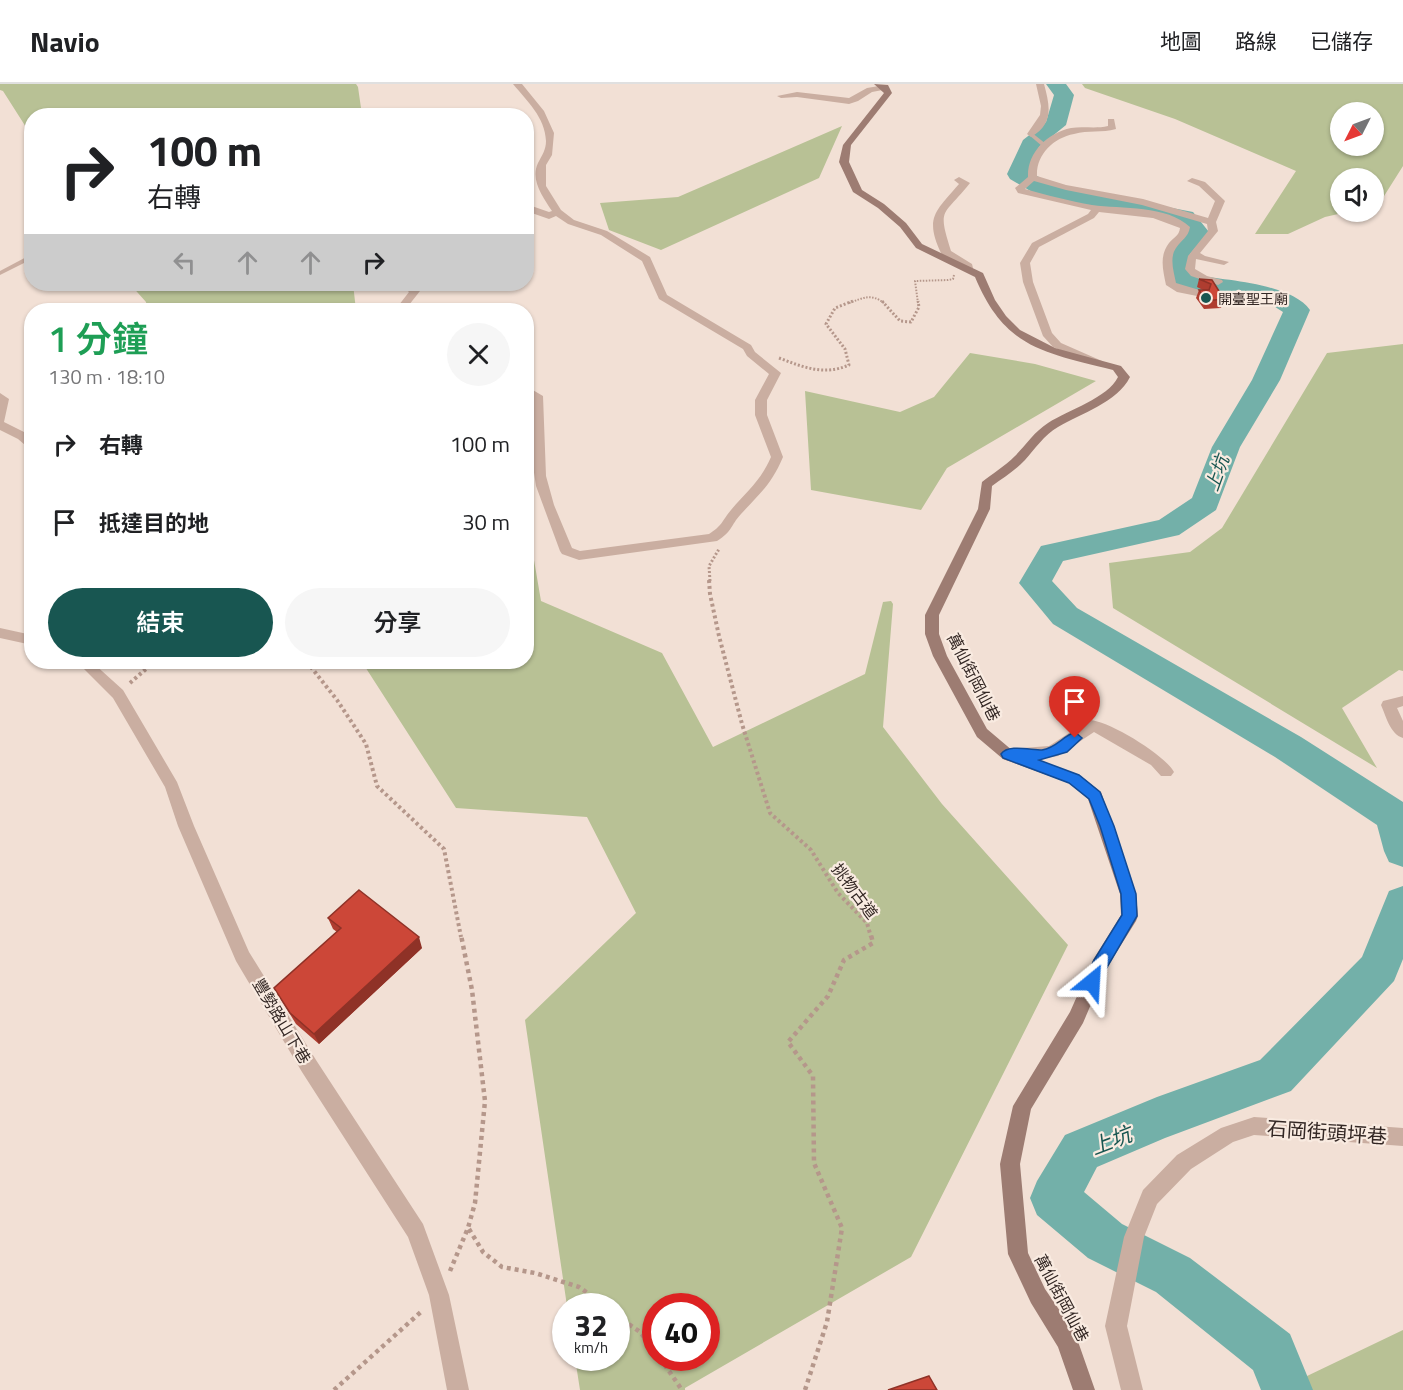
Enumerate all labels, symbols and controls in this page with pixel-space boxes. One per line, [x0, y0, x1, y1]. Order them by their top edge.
text: Navio [30, 20, 100, 63]
text: 地圖 [1160, 25, 1202, 57]
text: 路線 [1235, 25, 1277, 57]
text: 已儲存 [1310, 25, 1373, 57]
north arrow [1330, 102, 1384, 156]
map controls [1330, 102, 1384, 222]
text: 100 m [147, 118, 262, 182]
icon: right [48, 132, 126, 210]
button: sound [1330, 168, 1384, 222]
text: 右轉 [147, 176, 201, 217]
icon: left [168, 246, 201, 279]
icon: ahead [231, 246, 264, 279]
icon: ahead [294, 246, 327, 279]
icon: right [357, 246, 390, 279]
place label: 開臺聖王廟 [1218, 288, 1288, 309]
marker: 開臺聖王廟 [1199, 291, 1213, 305]
text: 1 分鐘 [48, 311, 148, 366]
button: close [447, 323, 510, 386]
text: 130 m · 18:10 [48, 361, 165, 392]
text: 100 m [450, 427, 510, 461]
icon: right [48, 428, 81, 461]
text: 右轉 [99, 428, 143, 462]
water label: 上坑 [1198, 449, 1237, 495]
text: 30 m [462, 505, 510, 539]
icon: arrive [48, 506, 81, 539]
text: 抵達目的地 [99, 506, 209, 540]
button: 結束 [48, 588, 273, 657]
button: 分享 [285, 588, 510, 657]
street label: 萬仙街岡仙巷 [942, 629, 1006, 725]
pin [1049, 676, 1100, 738]
icon: arrive [1058, 685, 1091, 718]
street label: 挑物古道 [826, 858, 884, 924]
position arrow [1060, 950, 1124, 1014]
street label: 豐勢路山下巷 [247, 974, 317, 1068]
street label: 石岡街頭坪巷 [1266, 1112, 1388, 1152]
water label: 上坑 [1086, 1116, 1139, 1162]
street label: 萬仙街岡仙巷 [1029, 1250, 1095, 1346]
speed limit sign: 40 [642, 1293, 720, 1371]
text: 32 [574, 1302, 608, 1348]
text: km/h [574, 1336, 608, 1359]

